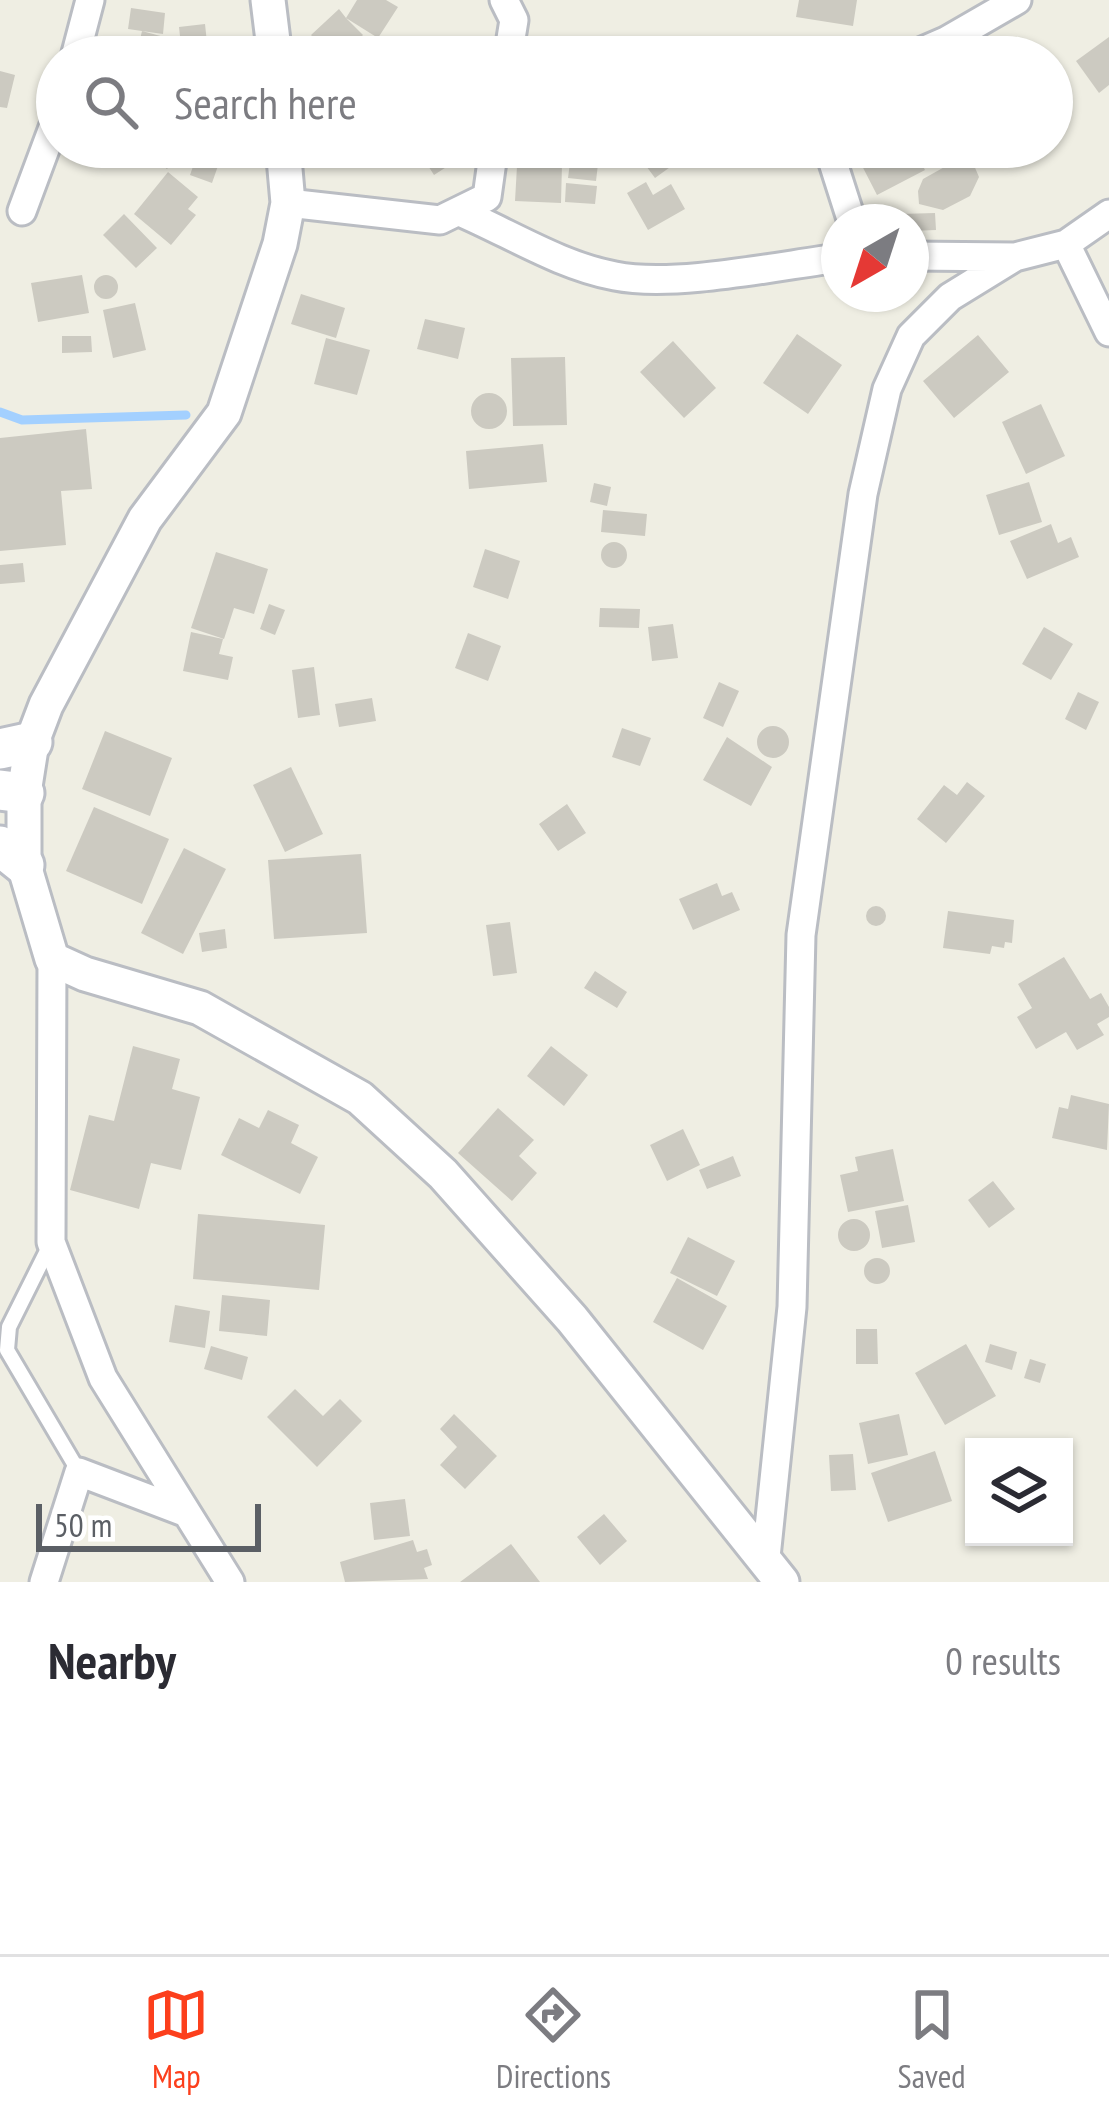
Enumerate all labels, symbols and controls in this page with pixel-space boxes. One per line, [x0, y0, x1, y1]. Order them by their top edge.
search box [36, 36, 1073, 168]
icon: search [78, 69, 144, 135]
text: Search here [174, 73, 357, 131]
north arrow [821, 204, 929, 312]
map controls [965, 1438, 1073, 1546]
button: layers [965, 1438, 1073, 1546]
scale bar [36, 1498, 261, 1551]
text: 50 m [54, 1503, 112, 1546]
text: Nearby [48, 1627, 176, 1693]
text: 0 results [945, 1635, 1061, 1686]
tab: Map [143, 1982, 209, 2097]
tab: Directions [496, 1982, 611, 2097]
tab: Saved [898, 1982, 966, 2097]

